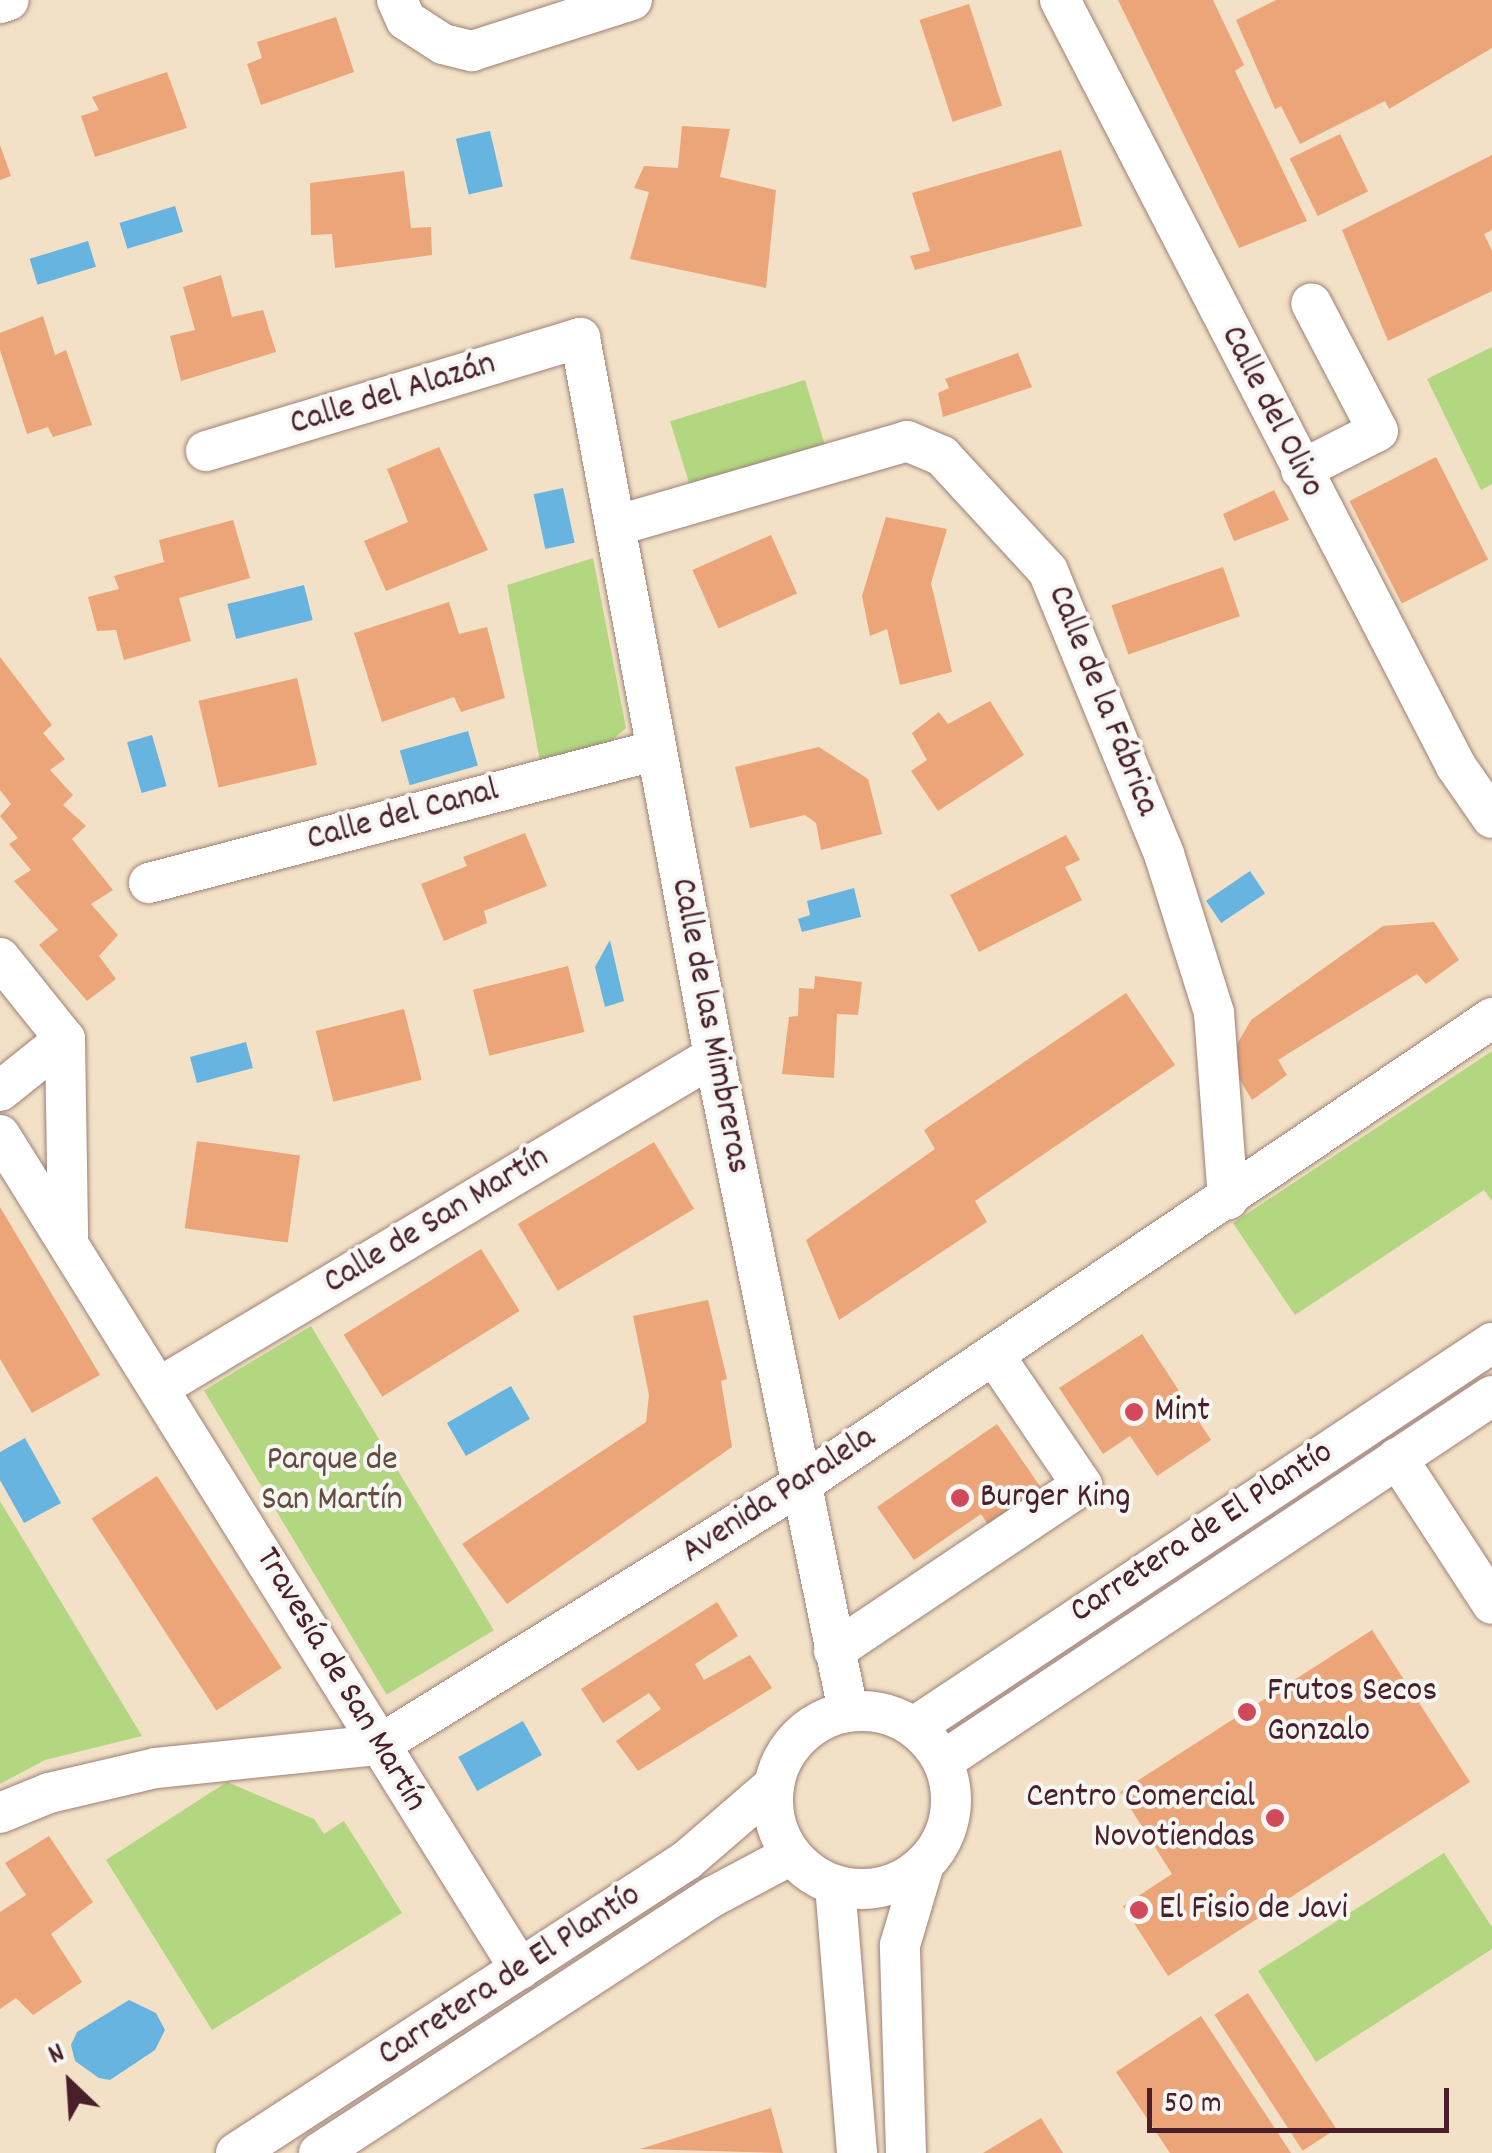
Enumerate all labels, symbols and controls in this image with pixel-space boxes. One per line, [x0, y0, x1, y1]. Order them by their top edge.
street label: Calle del Olivo [1210, 319, 1332, 505]
street label: Calle del Alazán [285, 344, 501, 446]
street label: Calle de la Fábrica [1037, 580, 1167, 822]
street label: Calle del Canal [303, 770, 503, 862]
street label: Calle de las Mimbreras [660, 875, 758, 1177]
street label: Calle de San Martín [317, 1137, 557, 1305]
place label: Mint [1154, 1391, 1210, 1433]
marker: Mint [1123, 1401, 1145, 1423]
street label: Avenida Paralela [674, 1418, 884, 1574]
street label: Carretera de El Plantío [1063, 1432, 1341, 1634]
park label: Parque de San Martín [261, 1440, 403, 1522]
place label: Burger King [980, 1477, 1130, 1519]
marker: Burger King [949, 1487, 971, 1509]
street label: Travesía de San Martín [245, 1540, 435, 1820]
place label: Frutos Secos Gonzalo [1267, 1671, 1437, 1753]
marker: Frutos Secos Gonzalo [1236, 1701, 1258, 1723]
place label: Centro Comercial Novotiendas [1026, 1777, 1255, 1859]
marker: Centro Comercial Novotiendas [1264, 1807, 1286, 1829]
street label: Carretera de El Plantío [371, 1875, 649, 2077]
place label: El Fisio de Javi [1159, 1889, 1348, 1931]
marker: El Fisio de Javi [1128, 1899, 1150, 1921]
north arrow [20, 2033, 120, 2133]
text: N [43, 2035, 72, 2077]
scale bar [1152, 2068, 1454, 2130]
text: 50 m [1164, 2084, 1222, 2127]

